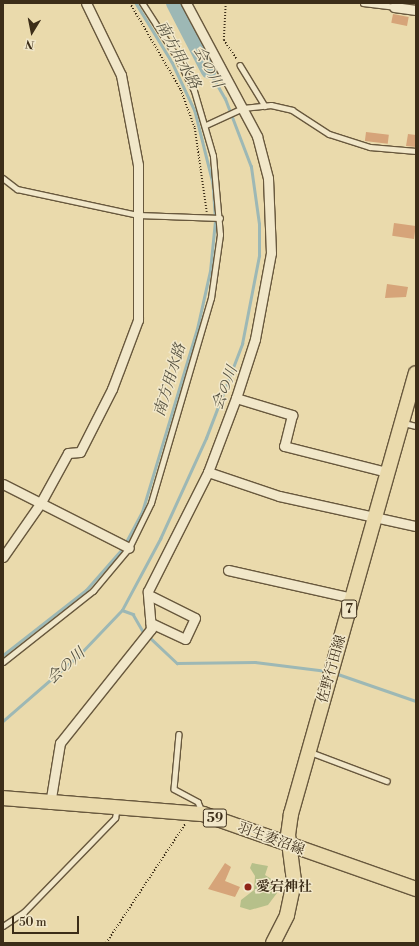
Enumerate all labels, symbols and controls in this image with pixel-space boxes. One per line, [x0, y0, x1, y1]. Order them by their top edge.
north arrow [12, 12, 52, 52]
water label: 南方用水路 [152, 18, 204, 92]
text: N [24, 36, 35, 51]
water label: 会の川 [189, 43, 227, 91]
water label: 南方用水路 [150, 342, 190, 418]
water label: 会の川 [209, 364, 241, 412]
road number: 7 [341, 598, 357, 620]
street label: 佐野行田線 [314, 633, 350, 705]
water label: 会の川 [43, 644, 89, 688]
road number: 59 [202, 807, 228, 829]
street label: 羽生妻沼線 [235, 819, 307, 859]
place label: 愛宕神社 [256, 879, 312, 895]
marker: 愛宕神社 [243, 882, 253, 892]
scale bar [14, 908, 81, 934]
text: 50 m [19, 915, 47, 930]

